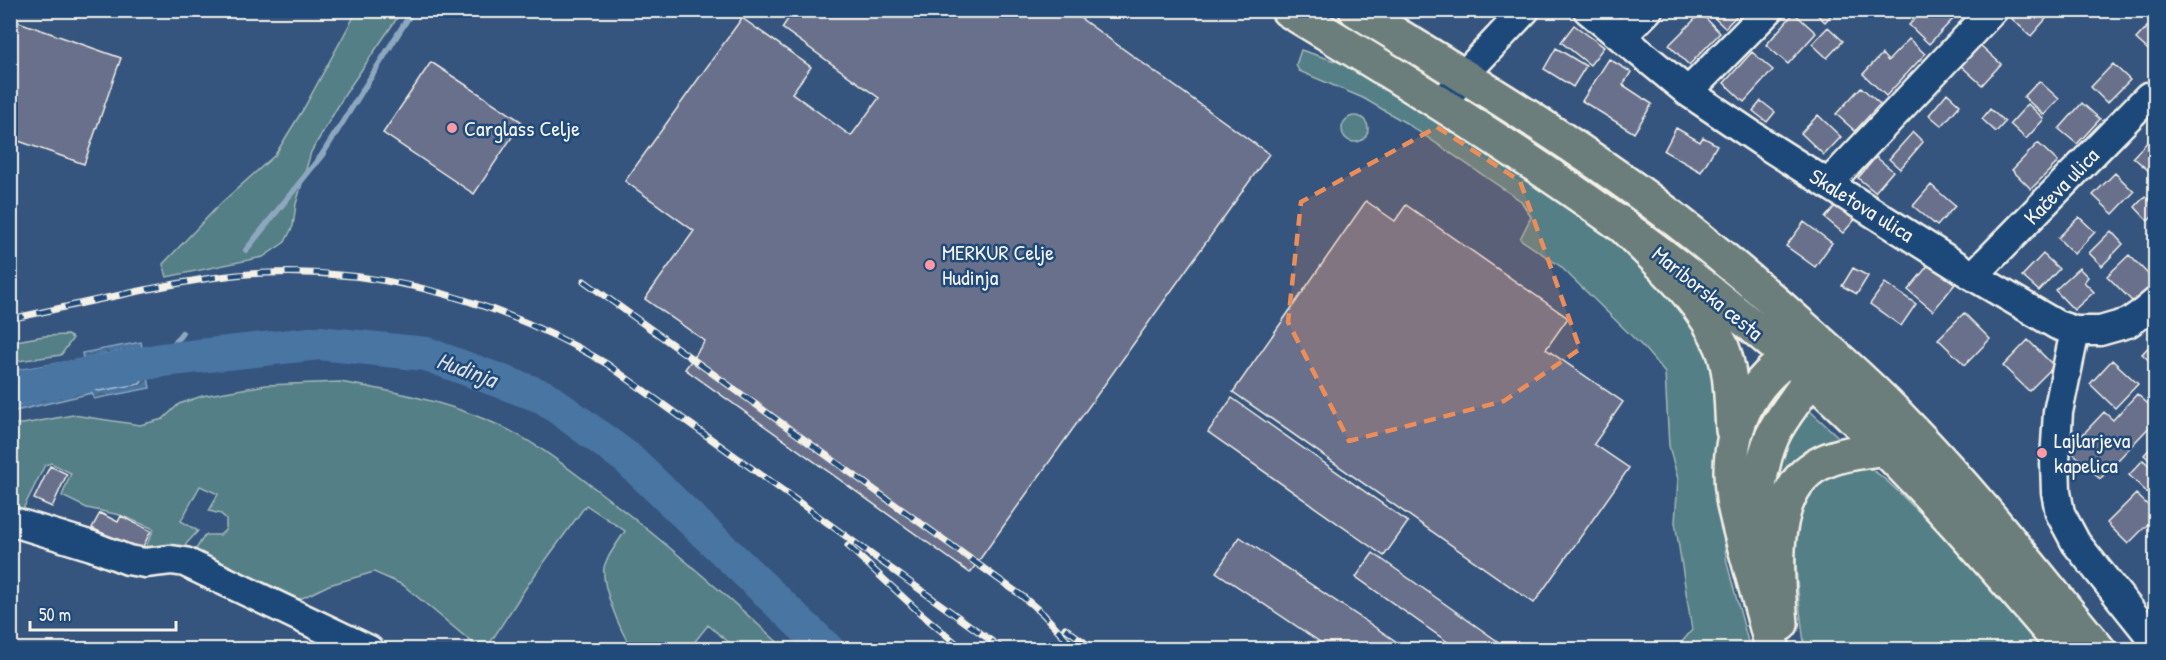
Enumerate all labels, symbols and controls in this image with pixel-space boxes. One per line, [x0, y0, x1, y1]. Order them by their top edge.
place label: Carglass Celje [464, 113, 580, 143]
marker: Carglass Celje [445, 121, 459, 135]
street label: Kačeva ulica [2017, 141, 2106, 231]
street label: Skaletova ulica [1804, 161, 1920, 249]
place label: MERKUR Celje Hudinja [942, 237, 1054, 292]
street label: Mariborska cesta [1646, 239, 1770, 347]
marker: MERKUR Celje Hudinja [923, 258, 937, 272]
water label: Hudinja [433, 343, 504, 395]
place label: Lajlarjeva kapelica [2054, 425, 2131, 480]
marker: Lajlarjeva kapelica [2035, 446, 2049, 460]
scale bar [30, 594, 176, 632]
text: 50 m [39, 602, 71, 627]

